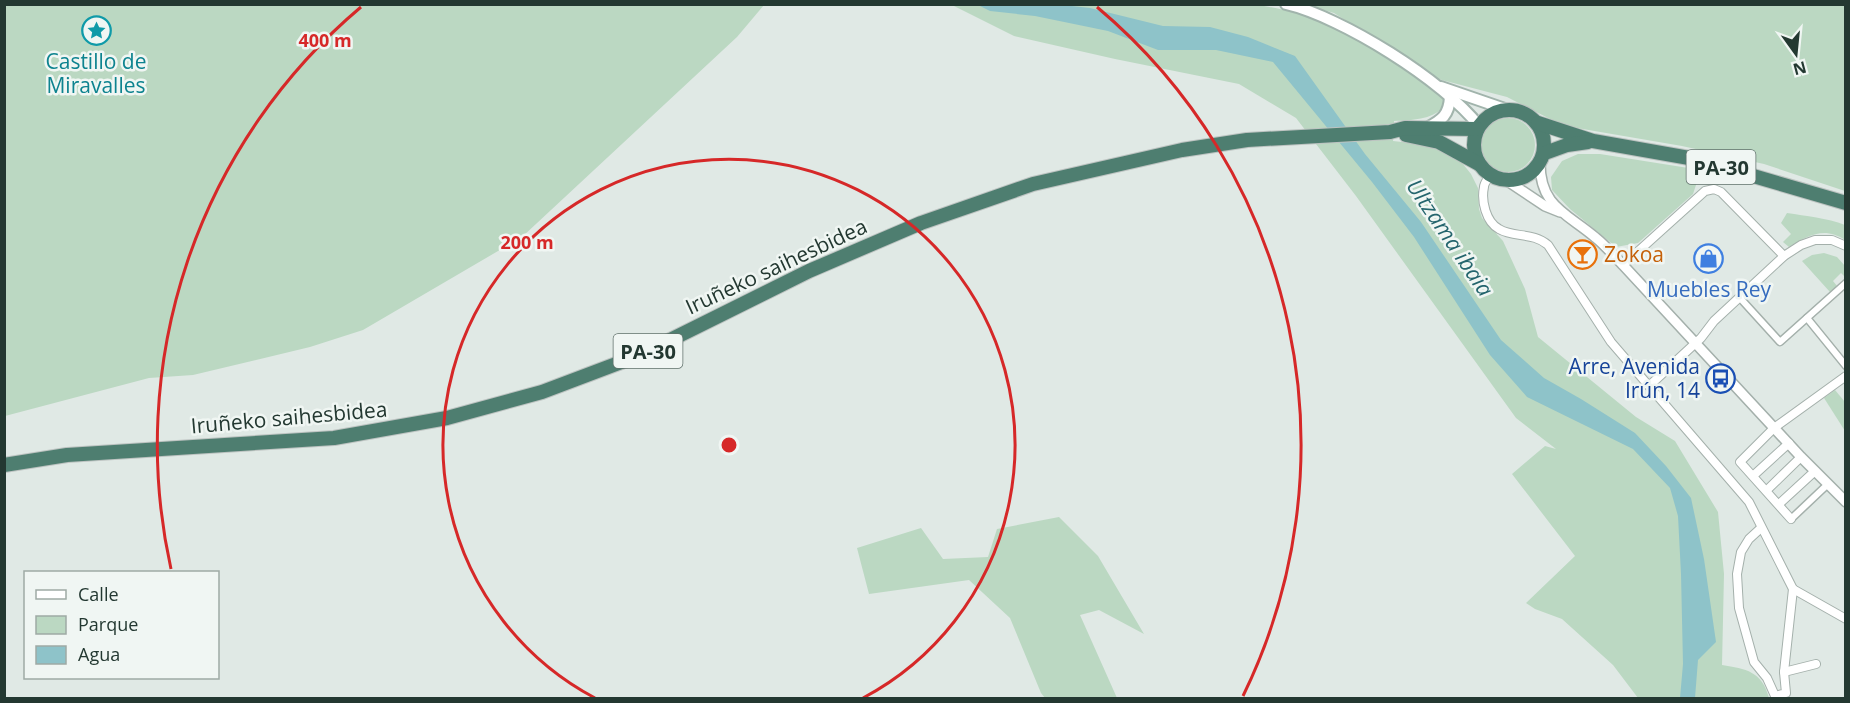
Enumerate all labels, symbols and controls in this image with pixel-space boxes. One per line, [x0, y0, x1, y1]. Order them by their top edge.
place icon: Castillo de Miravalles [80, 14, 112, 46]
north arrow [1766, 24, 1826, 84]
text: 400 m [298, 28, 352, 52]
place label: Castillo de Miravalles [45, 47, 147, 99]
text: N [1791, 56, 1809, 81]
road number: PA-30 [1686, 150, 1756, 184]
water label: Ultzama ibaia [1401, 172, 1501, 302]
street label: Iruñeko saihesbidea [681, 212, 871, 320]
text: 200 m [500, 230, 554, 254]
bar icon: Zokoa [1567, 238, 1599, 270]
place label: Zokoa [1604, 240, 1664, 268]
shop icon: Muebles Rey [1693, 242, 1725, 274]
place label: Muebles Rey [1647, 275, 1772, 303]
road number: PA-30 [614, 334, 682, 368]
place label: Arre, Avenida Irún, 14 [1569, 352, 1700, 404]
bus stop icon: Arre, Avenida Irún, 14 [1705, 362, 1737, 394]
street label: Iruñeko saihesbidea [190, 394, 388, 440]
centre of rings [719, 435, 739, 455]
legend [24, 571, 219, 679]
text: Calle [78, 582, 119, 606]
text: Parque [78, 612, 138, 636]
text: Agua [78, 642, 120, 666]

